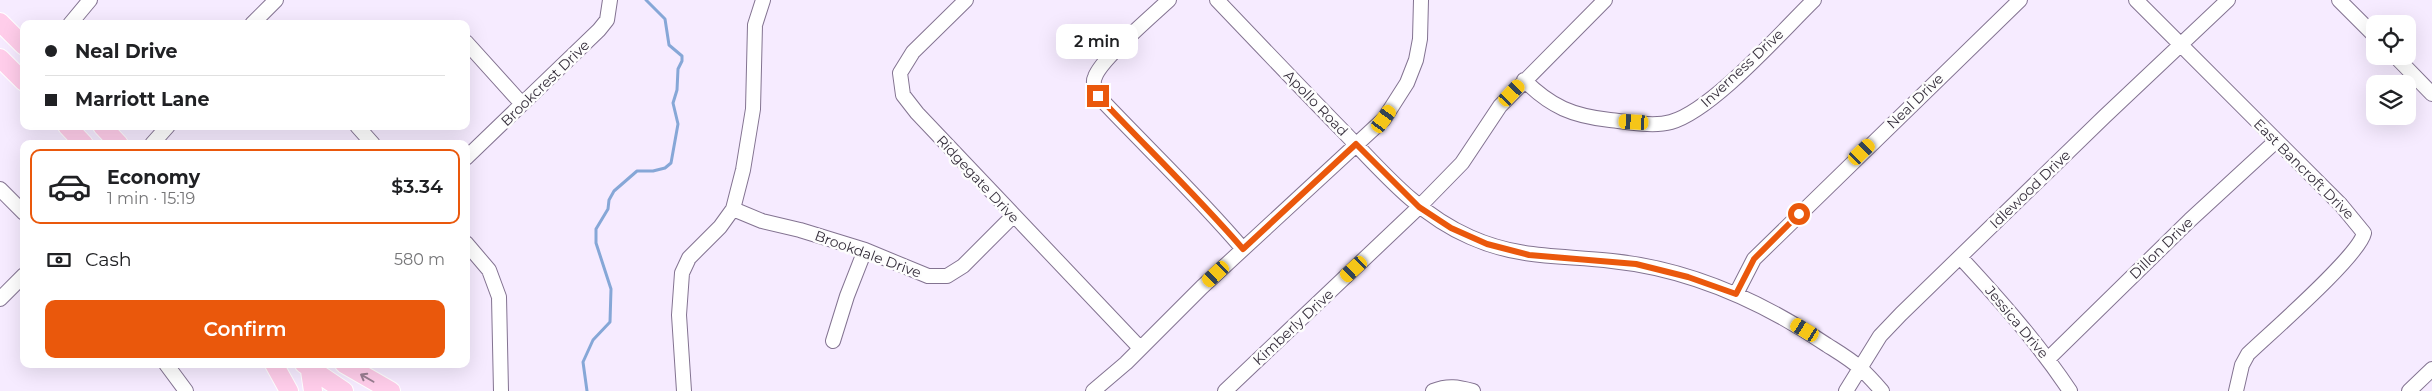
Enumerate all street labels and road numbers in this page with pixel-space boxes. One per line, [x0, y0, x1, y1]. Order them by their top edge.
street label: Inverness Drive [1697, 25, 1787, 111]
street label: Brookcrest Drive [497, 36, 593, 130]
street label: Apollo Road [1280, 66, 1352, 140]
street label: Neal Drive [1883, 70, 1947, 132]
street label: East Bancroft Drive [2250, 115, 2358, 223]
street label: Ridgegate Drive [933, 131, 1023, 227]
street label: Idlewood Drive [1986, 146, 2074, 232]
street label: Dillon Drive [2125, 213, 2197, 283]
street label: Brookdale Drive [812, 226, 924, 282]
street label: Jessica Drive [1981, 281, 2053, 362]
street label: Kimberly Drive [1249, 285, 1337, 369]

